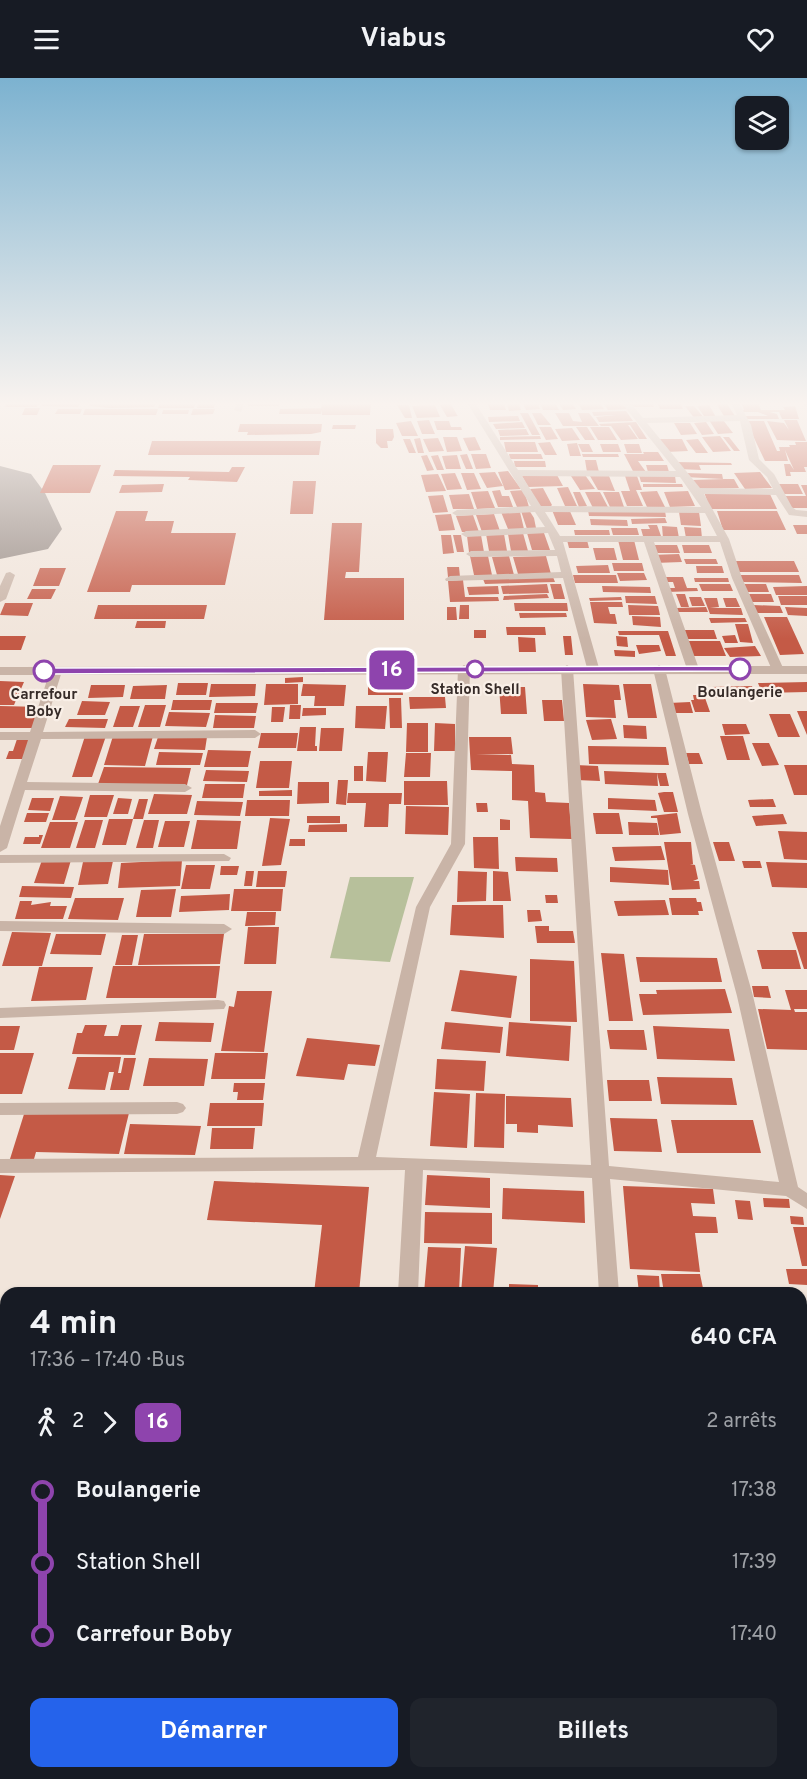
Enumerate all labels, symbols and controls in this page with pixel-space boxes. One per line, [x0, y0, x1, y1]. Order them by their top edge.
text: Viabus [361, 22, 446, 56]
icon: menu [30, 23, 63, 56]
icon: heart [744, 23, 777, 56]
map controls [735, 96, 789, 150]
button: layers [735, 96, 789, 150]
line badge: 16 [365, 650, 419, 690]
text: 16 [381, 657, 403, 684]
marker: Boulangerie [729, 658, 751, 680]
marker: Carrefour Boby [33, 660, 55, 682]
marker: Station Shell [466, 660, 484, 678]
place label: Station Shell [430, 681, 520, 700]
place label: Boulangerie [697, 684, 783, 703]
place label: Carrefour Boby [11, 686, 78, 722]
text: 4 min [30, 1304, 117, 1346]
text: 640 CFA [690, 1325, 777, 1352]
text: 17:36 – 17:40 · Bus [30, 1348, 185, 1374]
icon: walk [30, 1406, 63, 1439]
icon: forward [93, 1406, 126, 1439]
text: 2 [72, 1409, 84, 1435]
text: 16 [147, 1409, 169, 1436]
text: 2 arrêts [706, 1409, 777, 1435]
text: Boulangerie [76, 1478, 201, 1505]
text: 17:38 [731, 1478, 777, 1504]
text: Station Shell [76, 1550, 201, 1577]
text: 17:39 [732, 1550, 777, 1576]
text: Carrefour Boby [76, 1622, 232, 1649]
text: 17:40 [730, 1622, 777, 1648]
button: Démarrer [30, 1698, 398, 1767]
button: Billets [410, 1698, 777, 1767]

